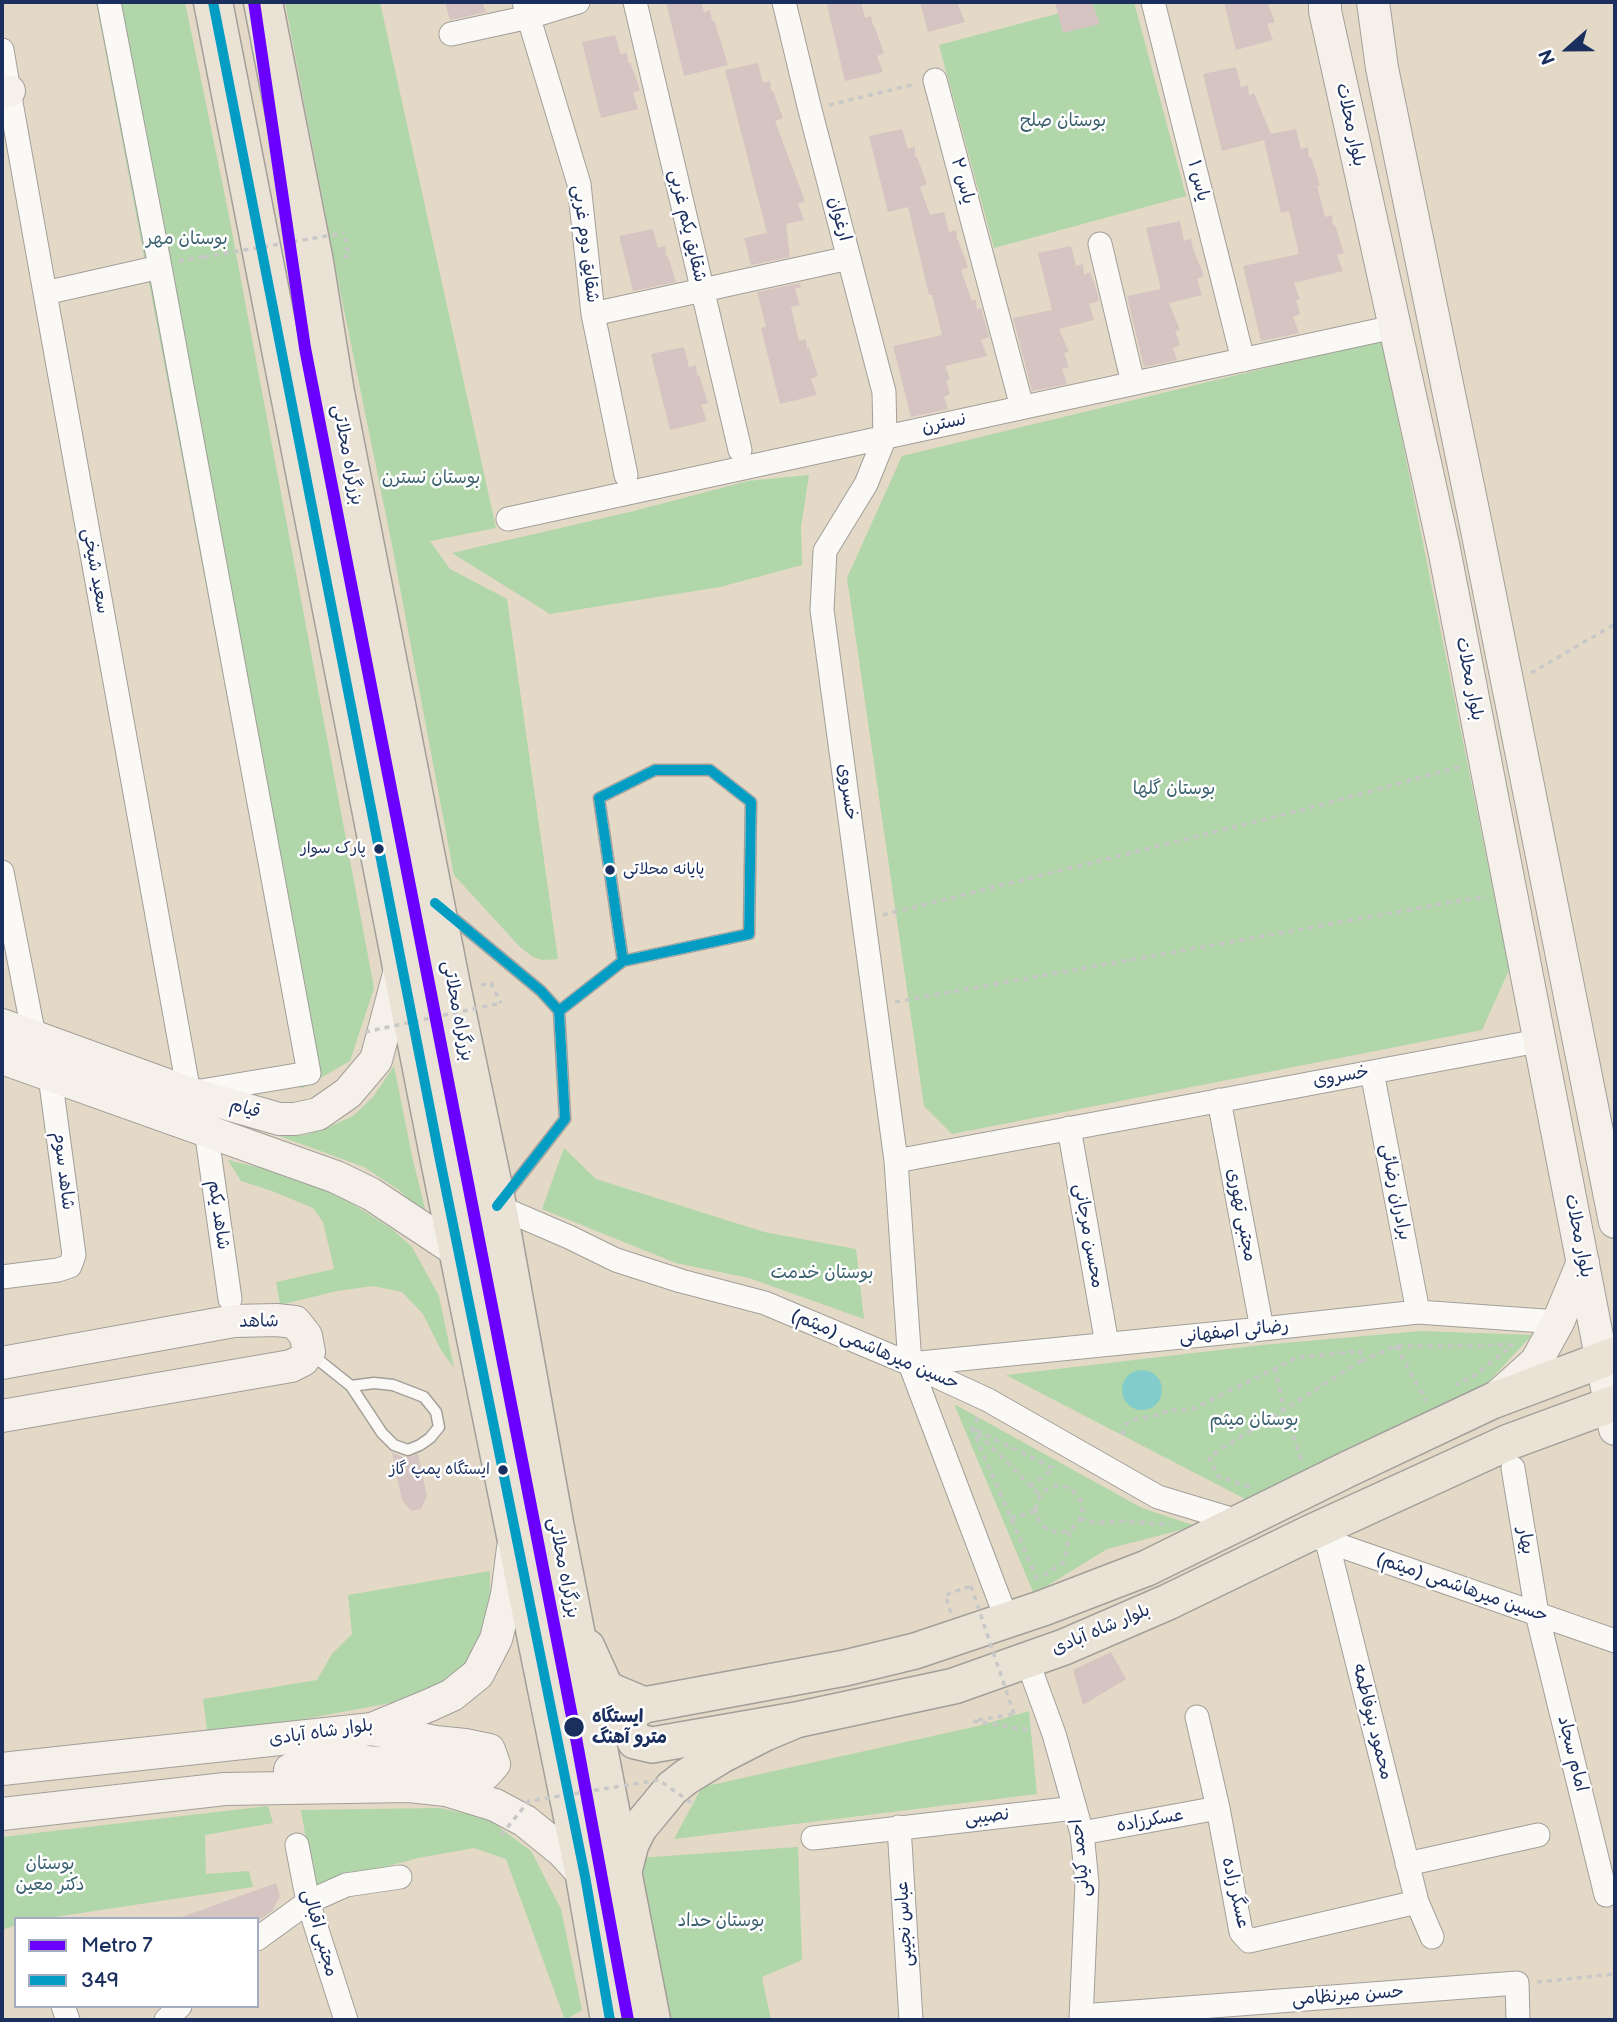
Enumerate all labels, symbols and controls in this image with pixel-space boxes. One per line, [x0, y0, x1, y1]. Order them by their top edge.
north arrow [1533, 14, 1603, 84]
text: N [1535, 46, 1561, 67]
street label: بلوار محلات [1331, 81, 1369, 169]
park label: بوستان صلح [1020, 110, 1106, 132]
street label: یاس ۲ [945, 155, 979, 207]
street label: یاس ۱ [1182, 158, 1214, 204]
street label: شقایق یکم غربی [664, 168, 710, 284]
street label: شقایق دوم غربی [567, 184, 603, 304]
street label: ارغوان [823, 194, 855, 244]
park label: بوستان مهر [146, 228, 228, 250]
street label: بزرگراه محلاتی [327, 403, 367, 507]
street label: نسترن [920, 409, 968, 439]
park label: بوستان نسترن [382, 467, 480, 489]
street label: سعید شیخی [77, 526, 113, 616]
street label: بلوار محلات [1450, 635, 1488, 723]
street label: خسروی [832, 762, 862, 822]
park label: بوستان گلها [1133, 778, 1215, 800]
place label: پارک سوار [301, 839, 366, 859]
marker: پارک سوار [372, 842, 386, 856]
place label: پایانه محلاتی [623, 860, 704, 880]
marker: پایانه محلاتی [603, 863, 617, 877]
street label: بزرگراه محلاتی [437, 959, 477, 1063]
street label: خسروی [1311, 1061, 1371, 1093]
street label: قیام [227, 1094, 263, 1124]
street label: شاهد سوم [47, 1131, 79, 1211]
street label: برادران رضائی [1375, 1142, 1415, 1242]
street label: مجتبی تهوری [1221, 1166, 1261, 1264]
street label: شاهد یکم [202, 1179, 234, 1251]
street label: محسن مرجانی [1068, 1182, 1108, 1290]
street label: بلوار محلات [1559, 1192, 1597, 1280]
park label: بوستان خدمت [771, 1262, 873, 1284]
street label: حسین میرهاشمی (میثم) [788, 1305, 962, 1395]
street label: شاهد [239, 1311, 279, 1333]
street label: رضائی اصفهانی [1178, 1315, 1290, 1349]
park label: بوستان میثم [1209, 1409, 1299, 1431]
place label: ایستگاه پمپ گاز [389, 1460, 490, 1480]
marker: ایستگاه پمپ گاز [496, 1463, 510, 1477]
street label: بزرگراه محلاتی [543, 1516, 583, 1620]
street label: بهار [1512, 1526, 1538, 1556]
street label: حسین میرهاشمی (میثم) [1373, 1548, 1551, 1628]
street label: بلوار شاه آبادی [1048, 1600, 1154, 1660]
street label: محمود بنوفاطمه [1347, 1662, 1397, 1782]
place label: ایستگاه مترو آهنگ [592, 1706, 667, 1748]
street label: امام سجاد [1552, 1714, 1592, 1794]
street label: بلوار شاه آبادی [268, 1715, 374, 1751]
marker: ایستگاه مترو آهنگ [562, 1715, 586, 1739]
street label: نصیبی [964, 1804, 1010, 1830]
street label: عسکرزاده [1115, 1804, 1185, 1838]
street label: احمد کیانی [1066, 1818, 1096, 1898]
park label: بوستان دکتر معین [16, 1853, 84, 1896]
street label: عسگر زاده [1216, 1855, 1254, 1931]
street label: عباس نجیبی [892, 1881, 918, 1967]
street label: مجتبی اقبالی [296, 1887, 342, 1979]
park label: بوستان حداد [677, 1910, 765, 1932]
legend [14, 1917, 259, 2008]
text: Metro 7 [81, 1933, 153, 1958]
text: 349 [81, 1968, 119, 1993]
street label: حسن میرنظامی [1291, 1981, 1405, 2011]

